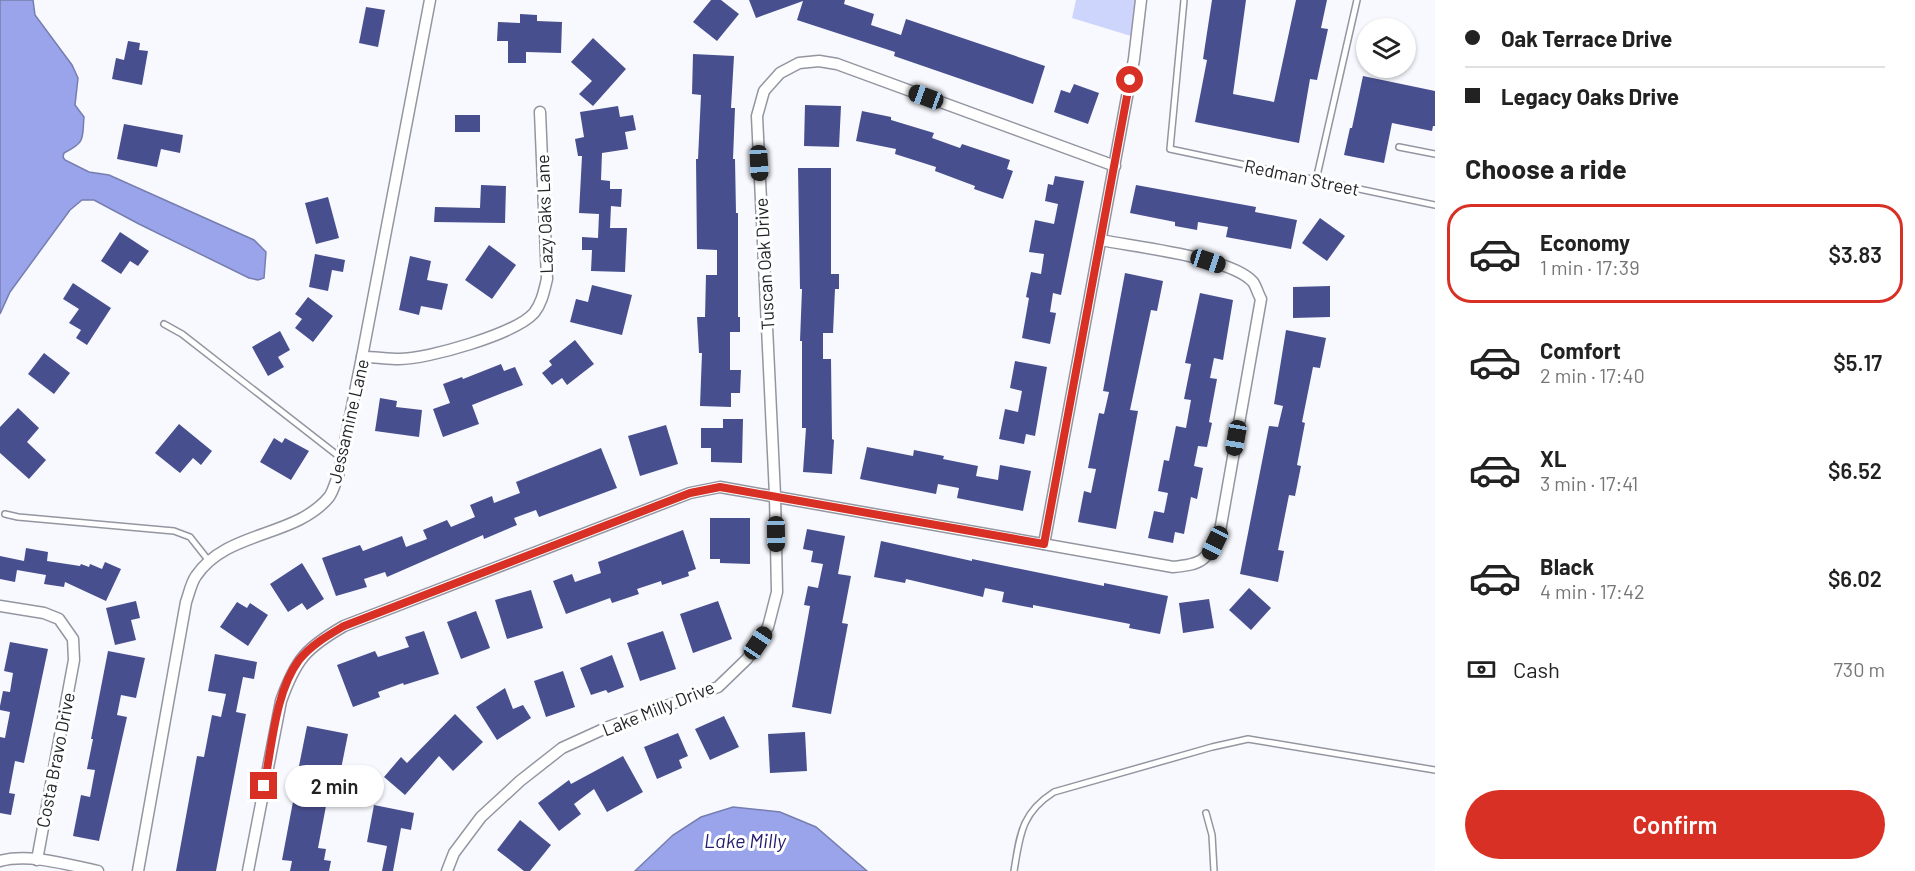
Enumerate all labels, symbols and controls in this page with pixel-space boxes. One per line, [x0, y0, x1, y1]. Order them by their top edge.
map controls [1356, 18, 1416, 78]
button: layers [1356, 18, 1416, 78]
text: Oak Terrace Drive [1501, 25, 1672, 51]
route start [1116, 66, 1143, 93]
car [906, 82, 946, 112]
text: Legacy Oaks Drive [1501, 83, 1679, 109]
car [749, 145, 769, 181]
text: Choose a ride [1465, 152, 1627, 184]
street label: Lazy Oaks Lane [531, 154, 557, 274]
street label: Redman Street [1243, 154, 1361, 200]
street label: Tuscan Oak Drive [750, 197, 778, 331]
icon: car [1468, 227, 1522, 281]
text: Economy [1540, 229, 1630, 255]
text: $3.83 [1828, 241, 1882, 267]
car [1188, 247, 1228, 275]
text: 1 min · 17:39 [1540, 255, 1640, 279]
icon: car [1468, 335, 1522, 389]
text: Comfort [1540, 337, 1621, 363]
text: $5.17 [1833, 349, 1882, 375]
street label: Jessamine Lane [323, 357, 373, 485]
text: 2 min · 17:40 [1540, 363, 1645, 387]
car [1224, 419, 1248, 457]
icon: car [1468, 443, 1522, 497]
text: XL [1540, 445, 1566, 471]
text: $6.52 [1828, 457, 1882, 483]
text: 3 min · 17:41 [1540, 471, 1638, 495]
car [767, 516, 785, 552]
car [1199, 523, 1231, 563]
icon: car [1468, 551, 1522, 605]
text: Black [1540, 553, 1594, 579]
text: $6.02 [1828, 565, 1882, 591]
text: 4 min · 17:42 [1540, 579, 1645, 603]
car [740, 623, 776, 663]
icon: cash [1465, 653, 1498, 686]
text: Cash [1513, 656, 1560, 682]
text: 730 m [1833, 657, 1885, 681]
street label: Lake Milly Drive [599, 676, 717, 740]
street label: Costa Bravo Drive [31, 690, 79, 830]
callout: 2 min [285, 765, 384, 807]
route end [250, 772, 277, 799]
text: 2 min [311, 774, 358, 798]
button: Confirm [1465, 790, 1885, 859]
water label: Lake Milly [704, 828, 787, 852]

